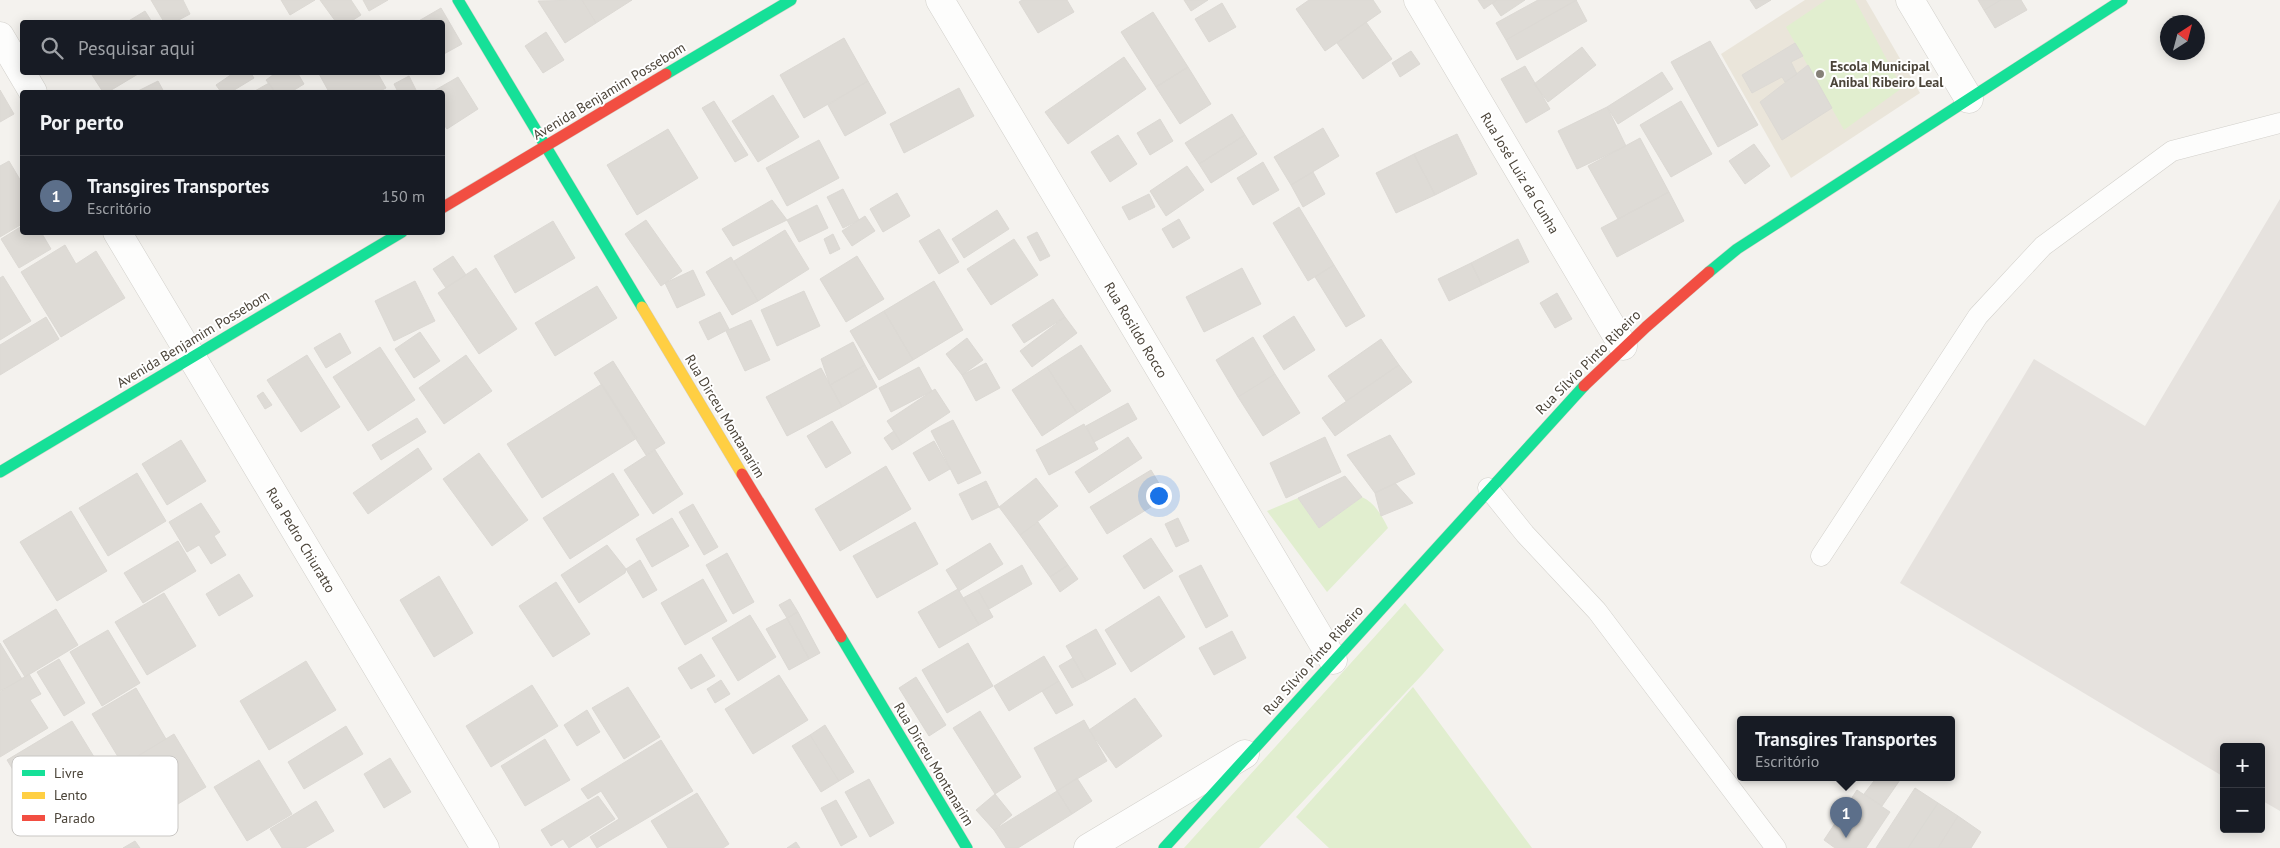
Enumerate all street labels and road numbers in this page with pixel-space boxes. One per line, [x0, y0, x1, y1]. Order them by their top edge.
street label: Avenida Benjamim Possebom [529, 38, 689, 144]
street label: Rua José Luiz da Cunha [1477, 109, 1563, 237]
street label: Rua Rosildo Rocco [1100, 279, 1172, 381]
street label: Avenida Benjamim Possebom [113, 286, 273, 392]
street label: Rua Sílvio Pinto Ribeiro [1532, 306, 1644, 418]
street label: Rua Dirceu Montanarim [681, 351, 769, 481]
street label: Rua Pedro Chiuratto [262, 484, 340, 596]
street label: Rua Sílvio Pinto Ribeiro [1259, 601, 1367, 719]
street label: Rua Dirceu Montanarim [890, 699, 978, 829]

